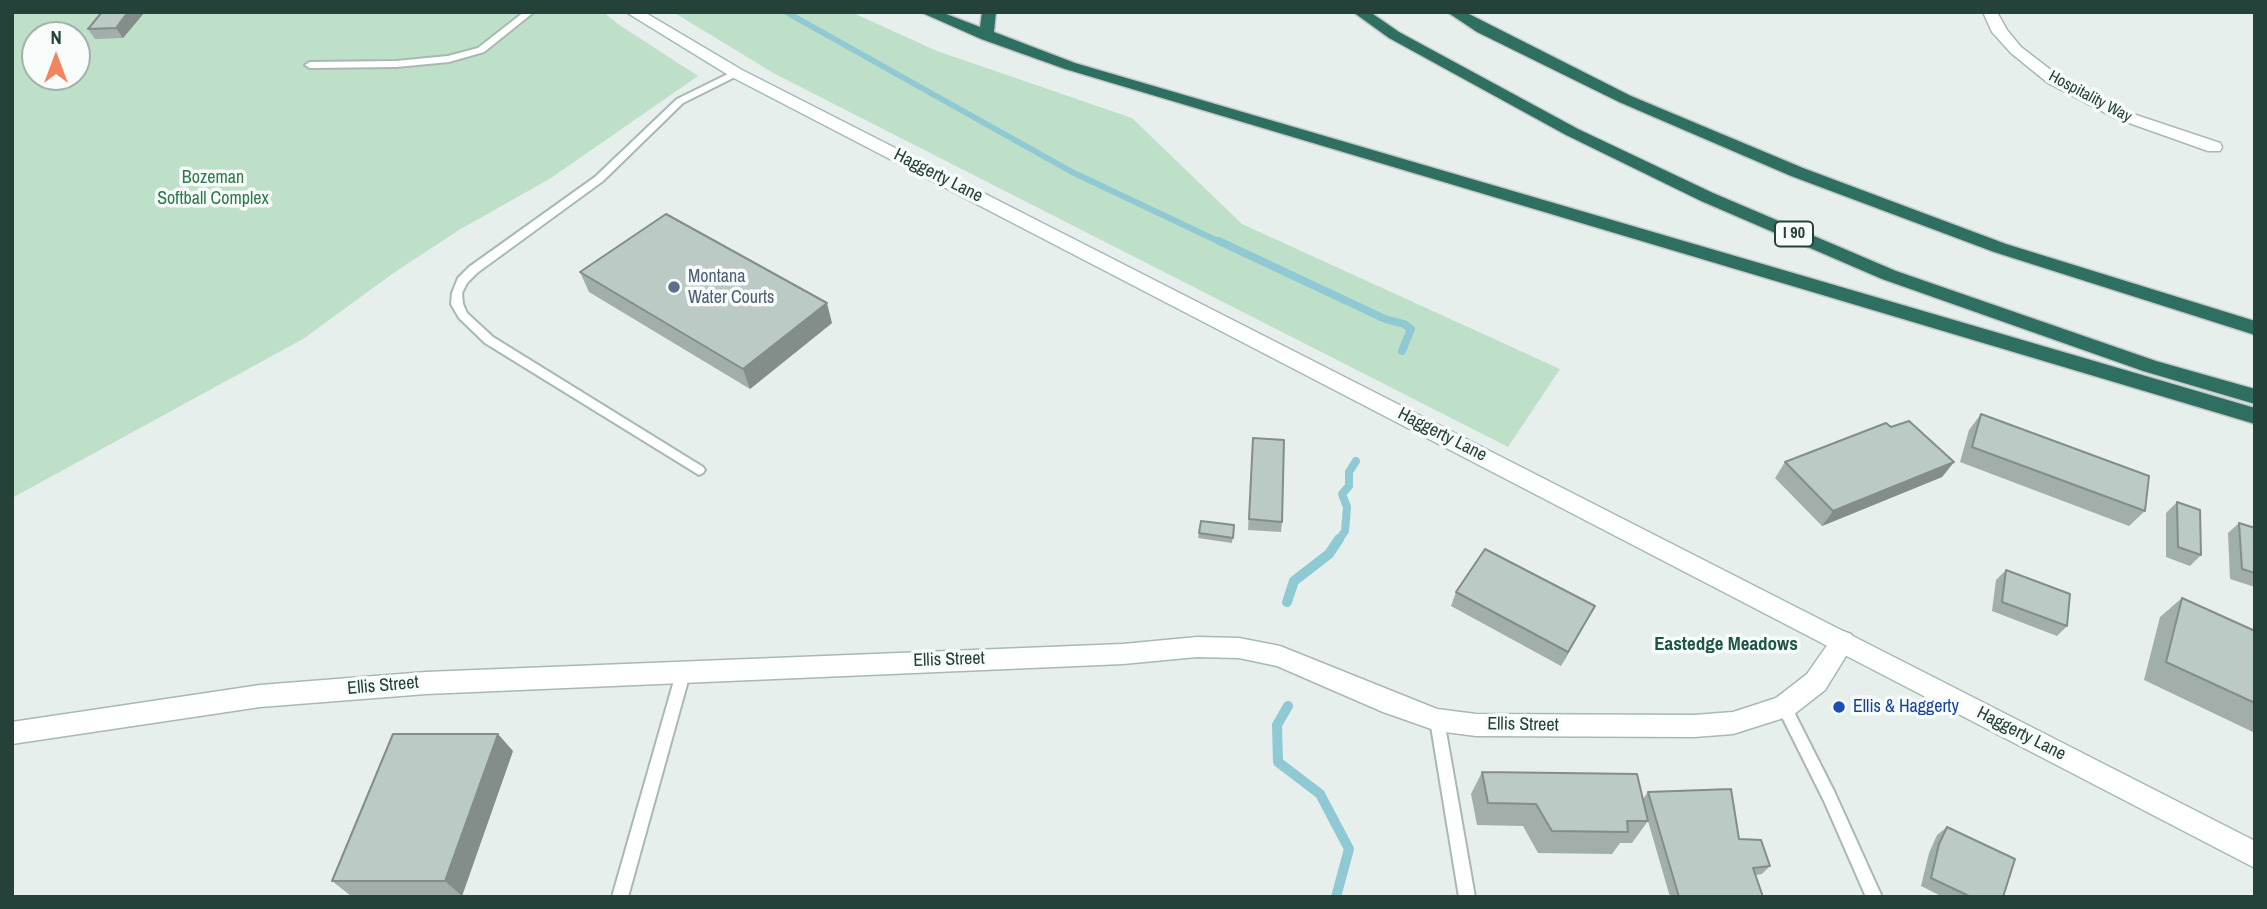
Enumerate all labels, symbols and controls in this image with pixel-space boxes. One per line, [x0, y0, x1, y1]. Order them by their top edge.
north arrow [21, 21, 91, 91]
text: N [50, 24, 62, 50]
street label: Hospitality Way [2045, 67, 2135, 127]
street label: Haggerty Lane [890, 144, 986, 208]
park label: Bozeman Softball Complex [157, 167, 269, 210]
road number: I 90 [1775, 222, 1813, 246]
place label: Montana Water Courts [688, 266, 774, 308]
marker: Montana Water Courts [666, 279, 682, 295]
street label: Haggerty Lane [1394, 403, 1490, 467]
district label: Eastedge Meadows [1654, 634, 1798, 656]
street label: Ellis Street [913, 648, 985, 672]
street label: Ellis Street [347, 672, 419, 700]
place label: Ellis & Haggerty [1853, 696, 1959, 718]
marker: Ellis & Haggerty [1831, 699, 1847, 715]
street label: Haggerty Lane [1973, 702, 2069, 766]
street label: Ellis Street [1487, 714, 1559, 736]

